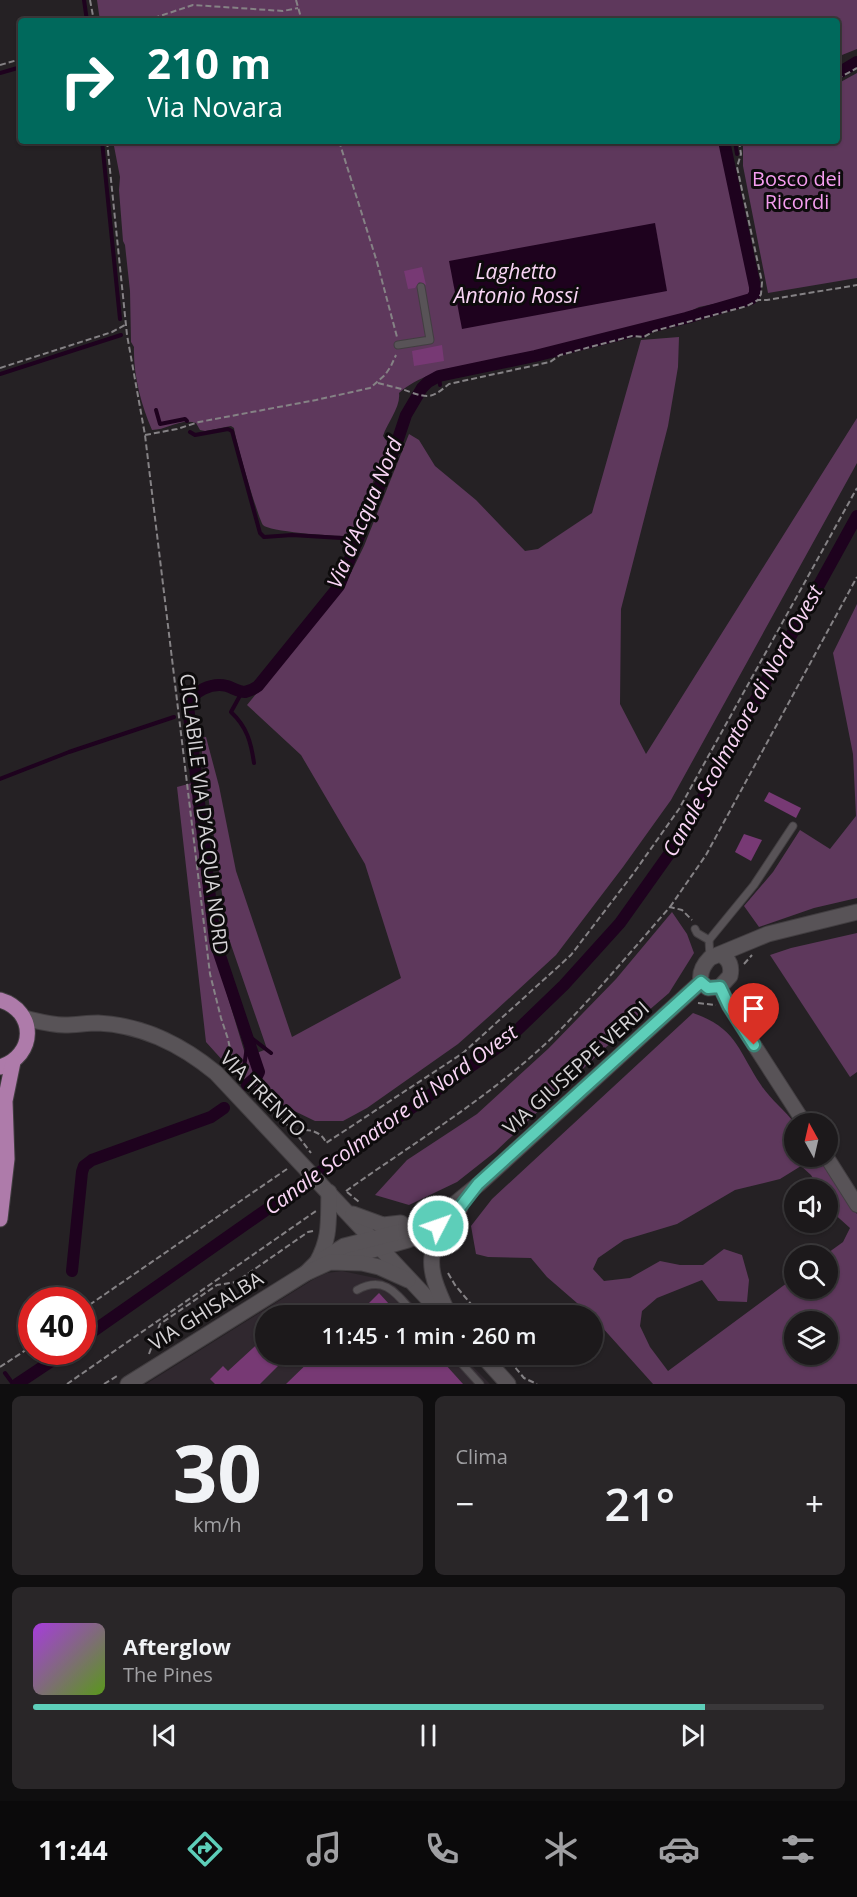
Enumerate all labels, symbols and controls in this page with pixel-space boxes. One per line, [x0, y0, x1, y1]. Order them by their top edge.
text: 210 m [147, 34, 271, 91]
icon: right [48, 42, 126, 120]
text: Via Novara [147, 88, 283, 125]
park label: Bosco dei Ricordi [752, 165, 842, 215]
water label: Laghetto Antonio Rossi [452, 257, 579, 309]
water label: Via d'Acqua Nord [320, 432, 409, 592]
water label: Canale Scolmatore di Nord Ovest [656, 579, 829, 861]
street label: CICLABILE VIA D’ACQUA NORD [174, 672, 235, 956]
pin [728, 983, 779, 1045]
icon: arrive [737, 992, 770, 1025]
street label: VIA GIUSEPPE VERDI [497, 995, 655, 1141]
water label: Canale Scolmatore di Nord Ovest [258, 1017, 523, 1221]
street label: VIA TRENTO [214, 1045, 312, 1143]
north arrow [784, 1113, 838, 1167]
map controls [784, 1113, 838, 1365]
button: sound [784, 1179, 838, 1233]
position arrow [406, 1194, 470, 1258]
button: search [784, 1245, 838, 1299]
street label: VIA GHISALBA [144, 1265, 268, 1356]
speed limit sign: 40 [18, 1287, 96, 1365]
button: layers [784, 1311, 838, 1365]
text: 11:45 · 1 min · 260 m [321, 1320, 537, 1350]
text: 30 [173, 1419, 262, 1525]
text: Clima [456, 1443, 508, 1470]
text: 21° [604, 1473, 675, 1534]
text: − [456, 1481, 474, 1526]
text: + [805, 1481, 824, 1526]
text: km/h [193, 1511, 242, 1538]
text: Afterglow [123, 1631, 231, 1661]
text: The Pines [123, 1661, 213, 1688]
icon: previous [148, 1719, 181, 1752]
icon: pause [412, 1719, 445, 1752]
icon: next [676, 1719, 709, 1752]
icon: directions [184, 1828, 226, 1870]
icon: music [303, 1828, 345, 1870]
icon: phone [421, 1828, 463, 1870]
icon: climate [540, 1828, 582, 1870]
icon: car [658, 1828, 700, 1870]
icon: filters [777, 1828, 819, 1870]
text: 11:44 [38, 1831, 108, 1868]

